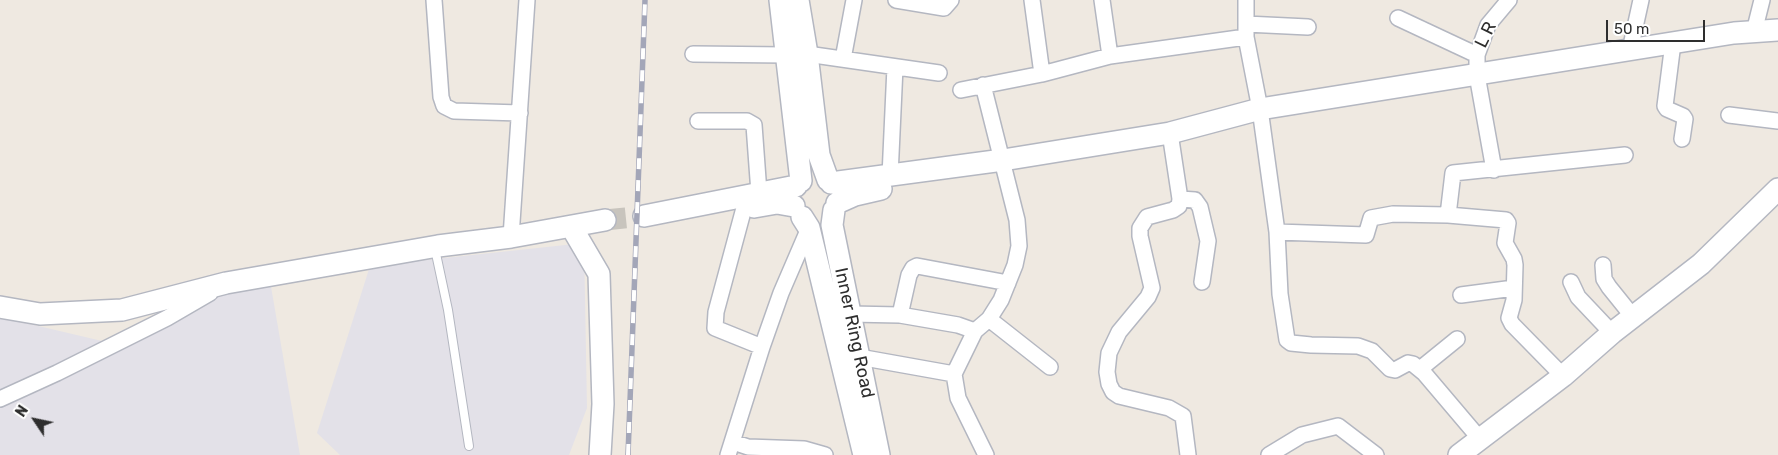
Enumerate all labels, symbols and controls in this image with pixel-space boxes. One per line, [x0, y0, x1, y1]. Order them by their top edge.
scale bar [1608, 10, 1707, 42]
street label: L R [1471, 18, 1501, 52]
text: 50 m [1614, 20, 1649, 38]
street label: Inner Ring Road [830, 266, 878, 400]
north arrow [10, 395, 60, 445]
text: N [12, 402, 32, 420]

